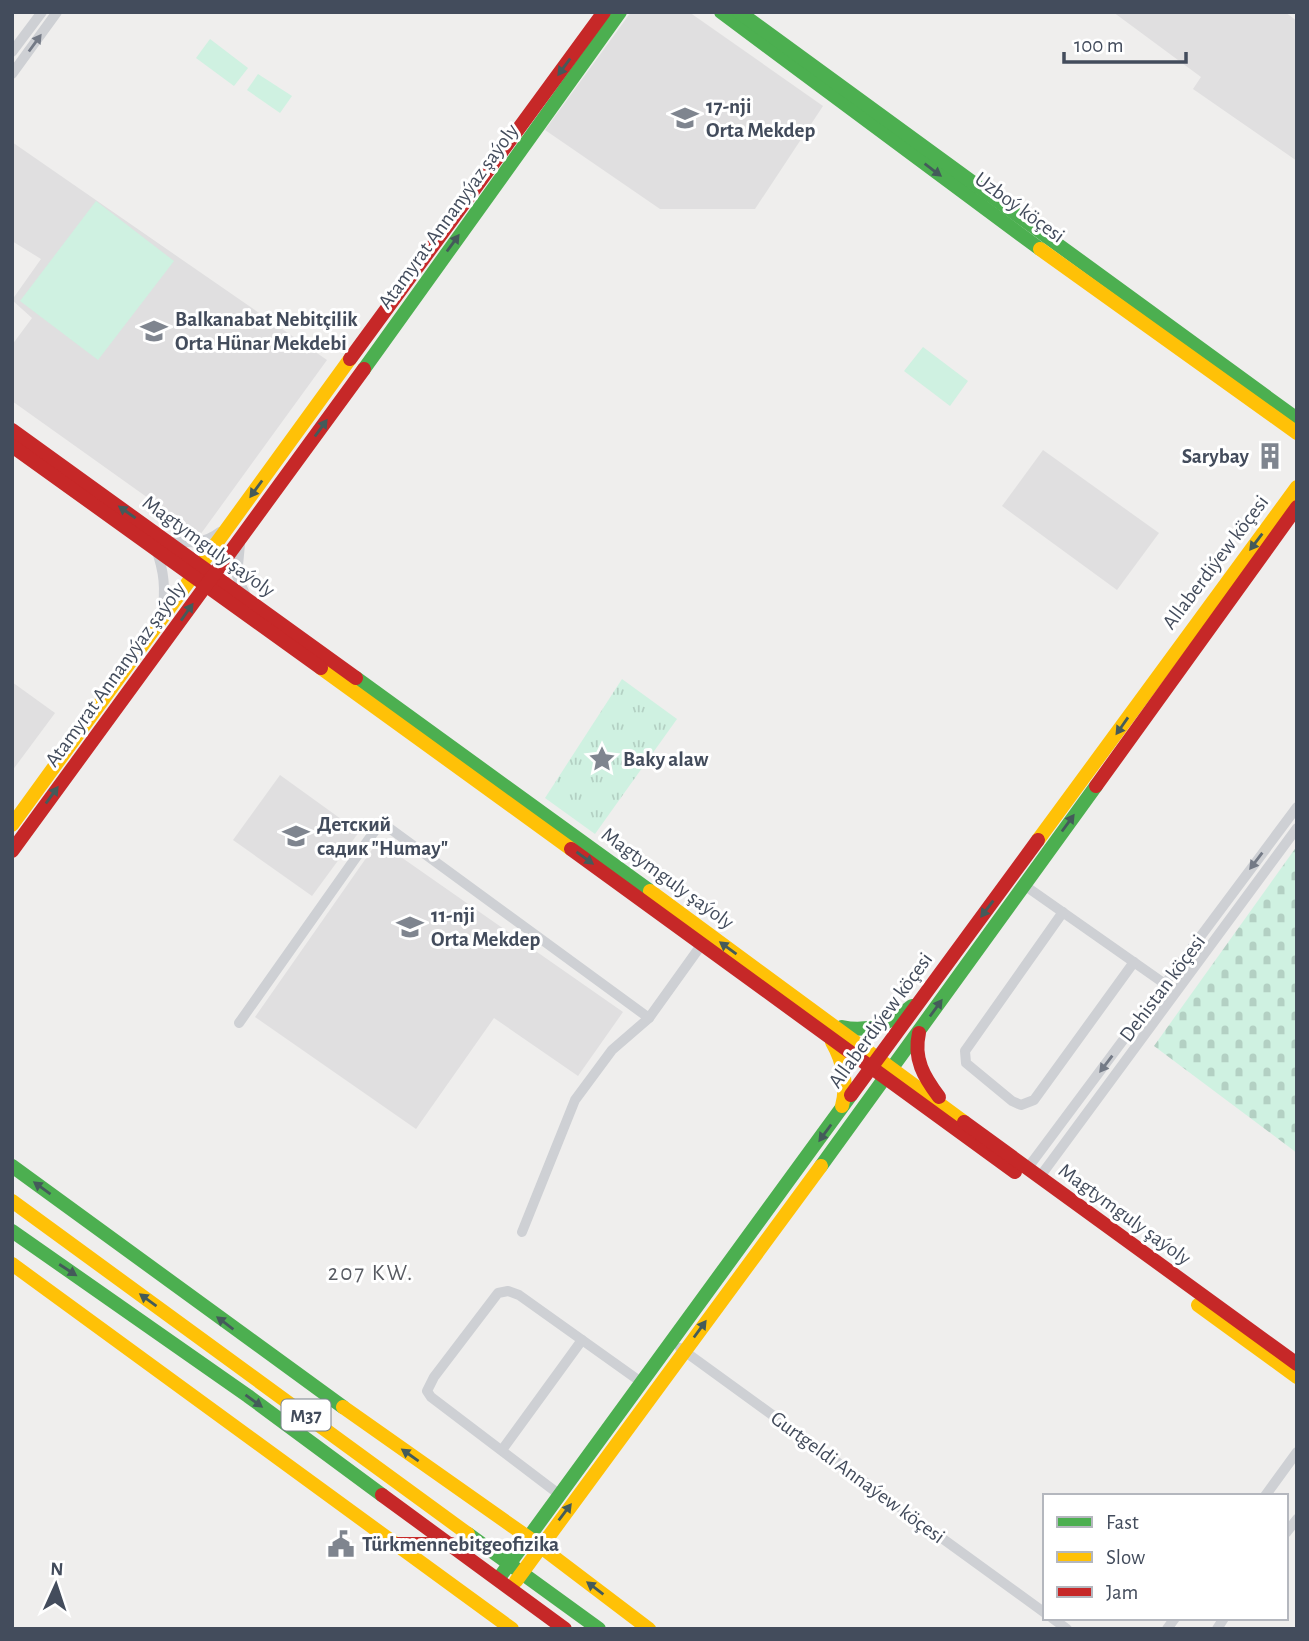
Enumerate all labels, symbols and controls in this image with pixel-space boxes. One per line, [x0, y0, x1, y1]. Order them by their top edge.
scale bar [1064, 21, 1186, 65]
one-way arrow [27, 34, 41, 52]
text: 100 m [1074, 35, 1124, 56]
one-way arrow [557, 58, 571, 77]
place label: 17-nji Orta Mekdep [706, 96, 815, 141]
school or university icon: 17-nji Orta Mekdep [670, 103, 700, 133]
street label: Atamyrat Annanyýaz şaýoly [374, 120, 522, 313]
one-way arrow [924, 162, 942, 176]
street label: Uzboý köçesi [971, 168, 1068, 247]
one-way arrow [446, 234, 460, 252]
place label: Balkanabat Nebitçilik Orta Hünar Mekdebi [175, 309, 358, 354]
school or university icon: Balkanabat Nebitçilik Orta Hünar Mekdebi [139, 316, 169, 346]
one-way arrow [314, 419, 328, 437]
building icon: Sarybay [1255, 441, 1285, 471]
place label: Sarybay [1182, 446, 1250, 467]
one-way arrow [250, 480, 264, 498]
street label: Allaberdiýew köçesi [1158, 491, 1272, 633]
street label: Magtymguly şaýoly [139, 492, 279, 601]
one-way arrow [118, 505, 136, 519]
one-way arrow [1249, 533, 1263, 551]
street label: Atamyrat Annanyýaz şaýoly [41, 578, 189, 771]
one-way arrow [180, 603, 194, 621]
one-way arrow [1115, 717, 1129, 735]
place icon: Baky alaw [587, 744, 617, 774]
place label: Baky alaw [623, 749, 709, 770]
one-way arrow [45, 787, 60, 805]
place label: Детский садик "Humay" [317, 814, 448, 859]
one-way arrow [1061, 814, 1075, 832]
school or university icon: Детский садик "Humay" [281, 821, 311, 851]
street label: Magtymguly şaýoly [598, 824, 738, 933]
one-way arrow [576, 851, 594, 865]
one-way arrow [1249, 852, 1263, 870]
one-way arrow [980, 900, 994, 918]
place label: 11-nji Orta Mekdep [431, 905, 540, 950]
school or university icon: 11-nji Orta Mekdep [395, 912, 425, 942]
street label: Dehistan köçesi [1116, 931, 1209, 1046]
one-way arrow [719, 941, 737, 955]
street label: Allaberdiýew köçesi [824, 949, 936, 1092]
one-way arrow [929, 998, 943, 1017]
one-way arrow [1098, 1054, 1113, 1072]
one-way arrow [818, 1124, 832, 1142]
street label: Magtymguly şaýoly [1055, 1160, 1195, 1269]
one-way arrow [33, 1181, 51, 1195]
district label: 207 KW. [328, 1262, 414, 1285]
one-way arrow [59, 1263, 78, 1276]
one-way arrow [139, 1293, 157, 1307]
one-way arrow [216, 1316, 234, 1330]
one-way arrow [693, 1320, 707, 1339]
one-way arrow [245, 1394, 263, 1408]
road number: M37 [282, 1400, 330, 1430]
street label: Gurtgeldi Annaýew köçesi [767, 1407, 949, 1547]
one-way arrow [401, 1448, 419, 1462]
legend [1043, 1494, 1288, 1620]
one-way arrow [557, 1503, 571, 1521]
text: Fast [1106, 1512, 1139, 1533]
public building icon: Türkmennebitgeofizika [326, 1529, 356, 1559]
place label: Türkmennebitgeofizika [362, 1534, 559, 1555]
text: Slow [1106, 1547, 1145, 1568]
north arrow [21, 1550, 91, 1620]
text: N [50, 1560, 64, 1579]
one-way arrow [586, 1581, 604, 1595]
text: Jam [1106, 1582, 1138, 1603]

